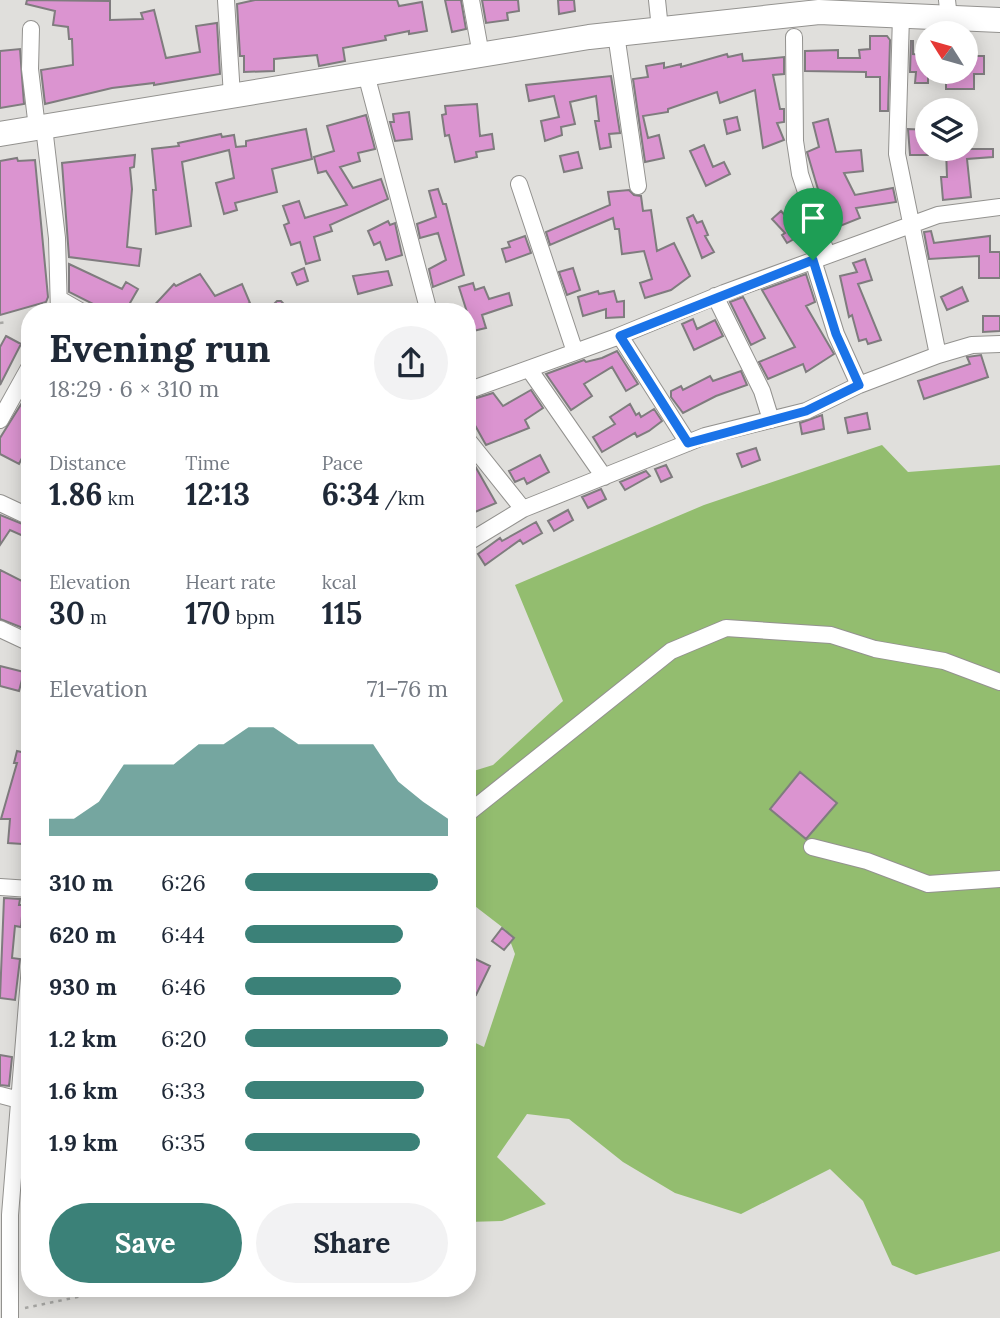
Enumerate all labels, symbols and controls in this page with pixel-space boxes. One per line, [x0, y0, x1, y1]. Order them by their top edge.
north arrow [915, 21, 978, 84]
map controls [915, 21, 978, 161]
button: layers [915, 98, 978, 161]
pin [783, 188, 843, 260]
icon: arrive [794, 199, 832, 237]
text: Evening run [49, 324, 271, 372]
button: share [374, 326, 448, 400]
text: 18:29 · 6 × 310 m [49, 374, 219, 403]
text: Distance [49, 451, 126, 475]
text: Time [185, 451, 230, 475]
text: Pace [322, 451, 363, 475]
text: 1.86 [49, 475, 103, 513]
text: 12:13 [185, 475, 250, 513]
text: 6:34 [322, 475, 380, 513]
text: km [103, 486, 135, 510]
text: /km [380, 486, 425, 510]
text: Elevation [49, 570, 131, 594]
text: Heart rate [185, 570, 276, 594]
text: kcal [322, 570, 357, 594]
text: 30 [49, 594, 85, 632]
text: 170 [185, 594, 231, 632]
text: 115 [322, 594, 362, 632]
text: m [85, 605, 107, 629]
text: bpm [231, 605, 275, 629]
text: Elevation [49, 674, 148, 703]
text: 71–76 m [367, 674, 448, 703]
text: 310 m [49, 868, 113, 897]
text: 6:26 [161, 868, 206, 897]
text: 620 m [49, 920, 116, 949]
text: 6:44 [161, 920, 205, 949]
text: 930 m [49, 972, 117, 1001]
text: 6:46 [161, 972, 206, 1001]
text: 1.2 km [49, 1024, 117, 1053]
text: 6:20 [161, 1024, 207, 1053]
text: 1.6 km [49, 1076, 118, 1105]
text: 6:33 [161, 1076, 206, 1105]
text: 1.9 km [49, 1128, 118, 1157]
text: 6:35 [161, 1128, 205, 1157]
button: Save [49, 1203, 242, 1283]
button: Share [256, 1203, 448, 1283]

